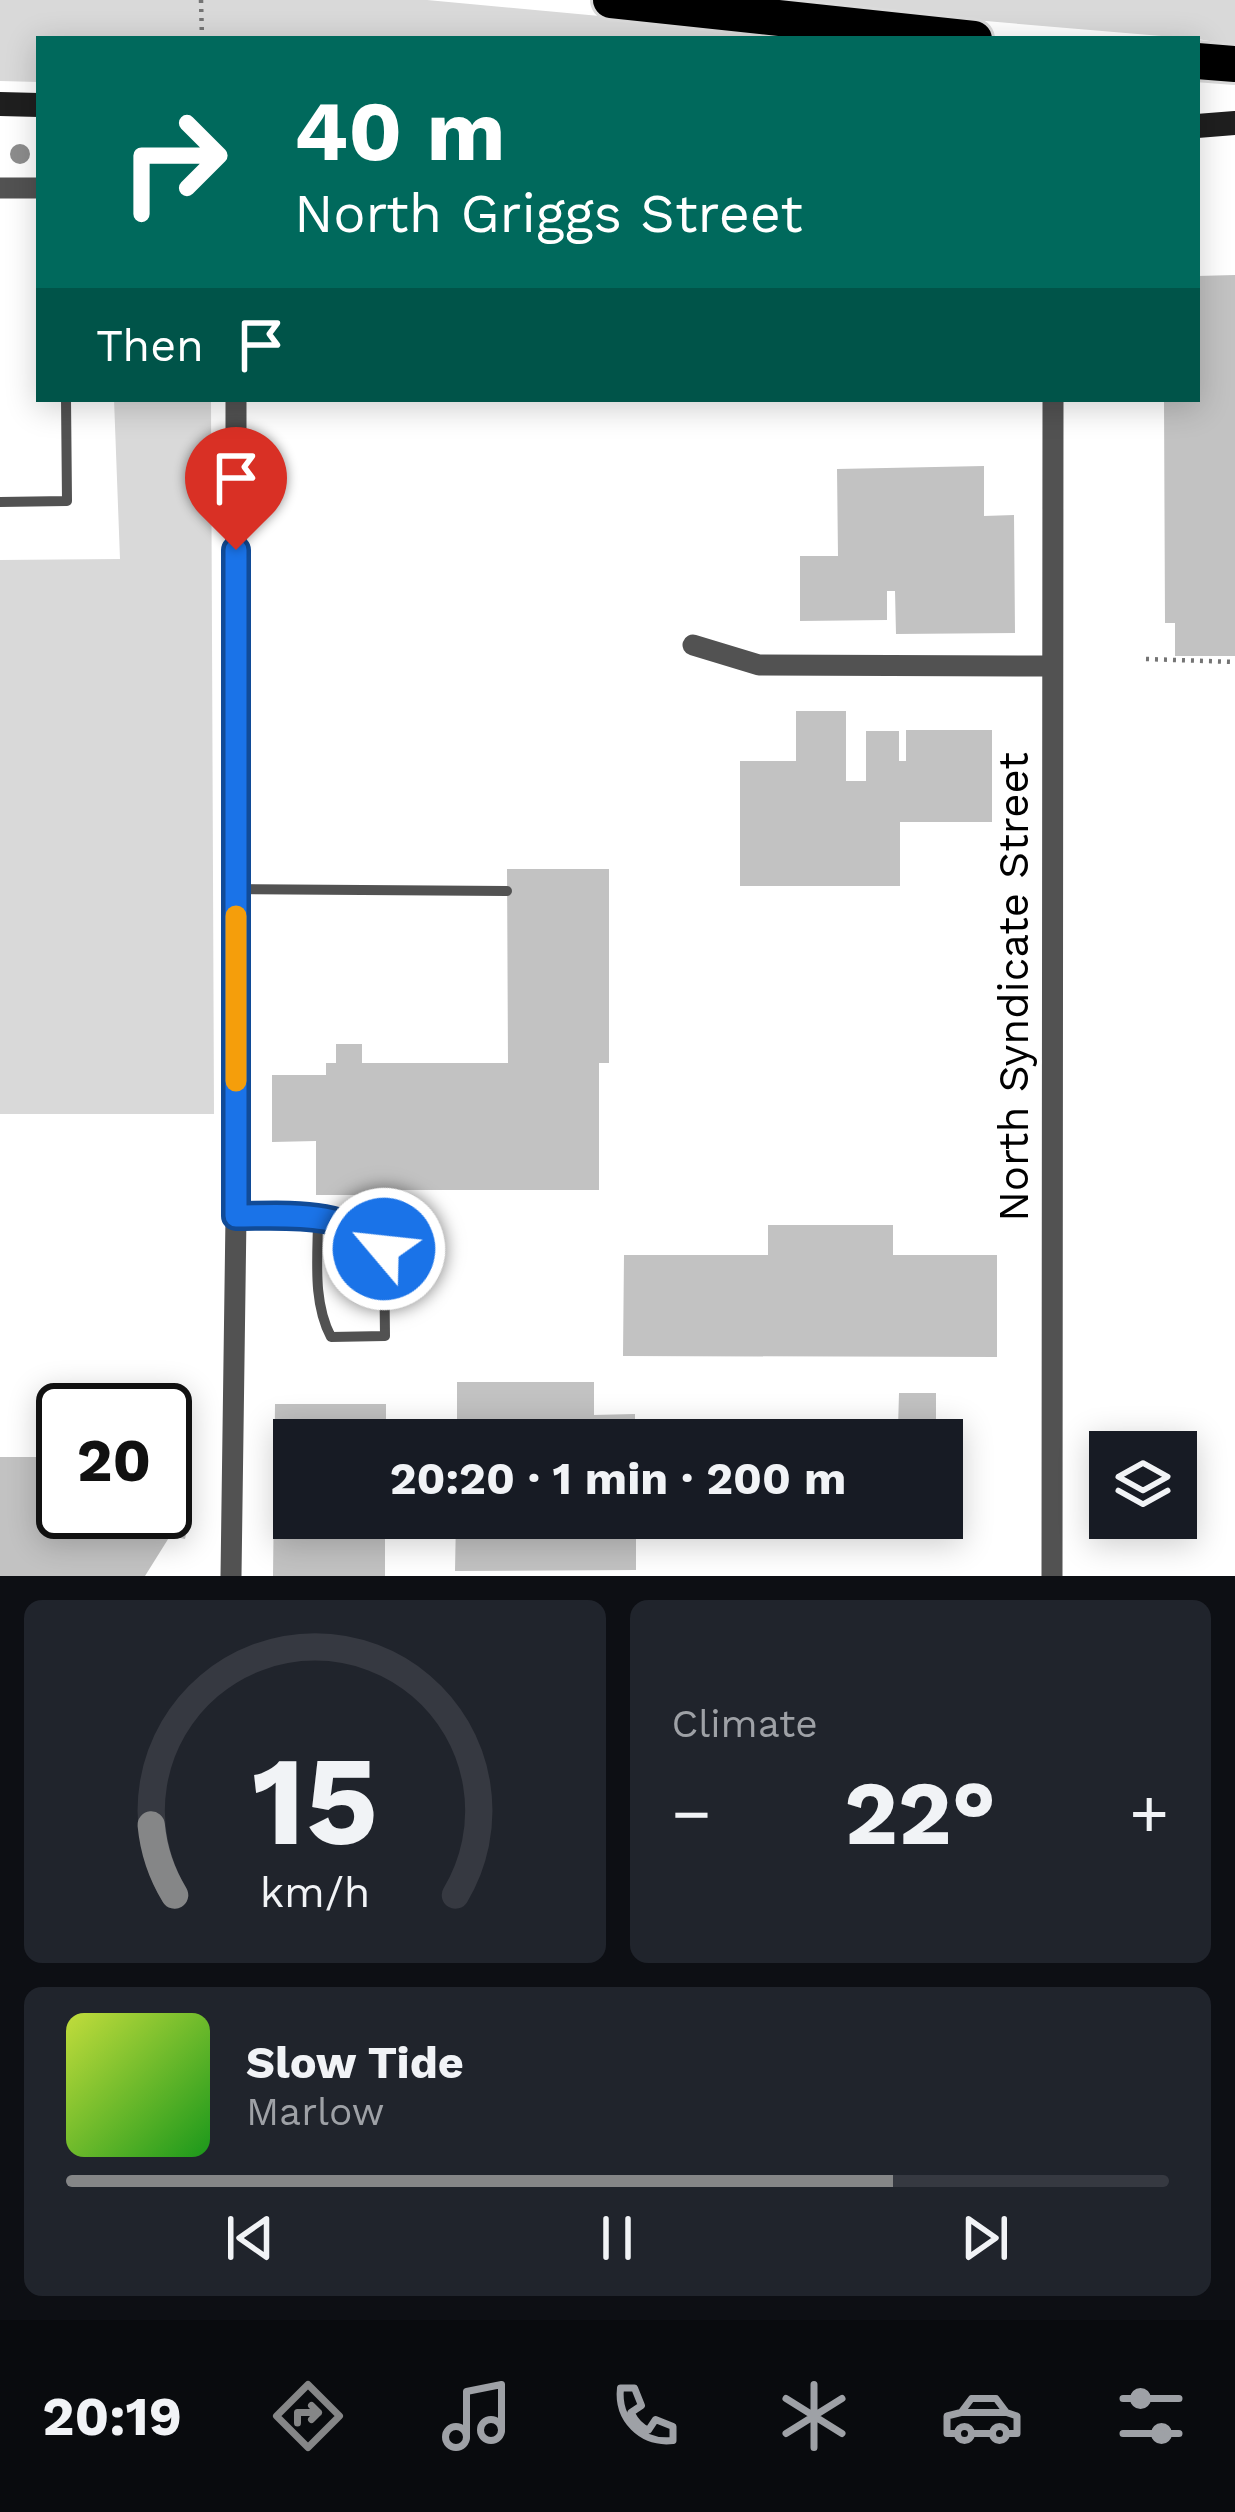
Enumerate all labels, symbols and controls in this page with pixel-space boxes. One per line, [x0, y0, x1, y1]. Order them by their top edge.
text: 40 m [294, 82, 505, 180]
icon: right [96, 84, 252, 240]
text: North Griggs Street [294, 182, 803, 245]
icon: arrive [228, 312, 294, 378]
text: Then [96, 319, 204, 372]
pin [185, 427, 287, 550]
icon: arrive [203, 445, 269, 511]
street label: North Syndicate Street [989, 752, 1038, 1222]
position arrow [321, 1186, 447, 1312]
speed limit sign: 20 [36, 1383, 192, 1539]
map controls [1089, 1431, 1197, 1539]
button: layers [1089, 1431, 1197, 1539]
text: 20:20 · 1 min · 200 m [390, 1452, 846, 1505]
text: Climate [672, 1701, 818, 1746]
text: 15 [251, 1728, 378, 1874]
text: 22° [844, 1760, 996, 1866]
text: − [672, 1775, 711, 1852]
text: + [1129, 1775, 1169, 1852]
text: km/h [259, 1866, 370, 1916]
text: Slow Tide [246, 2036, 464, 2089]
text: Marlow [246, 2089, 384, 2134]
icon: previous [217, 2205, 283, 2271]
icon: pause [584, 2205, 650, 2271]
icon: next [952, 2205, 1018, 2271]
icon: directions [266, 2374, 350, 2458]
icon: music [435, 2374, 519, 2458]
icon: phone [603, 2374, 687, 2458]
icon: climate [772, 2374, 856, 2458]
icon: car [940, 2374, 1024, 2458]
icon: filters [1109, 2374, 1193, 2458]
text: 20:19 [42, 2385, 182, 2448]

